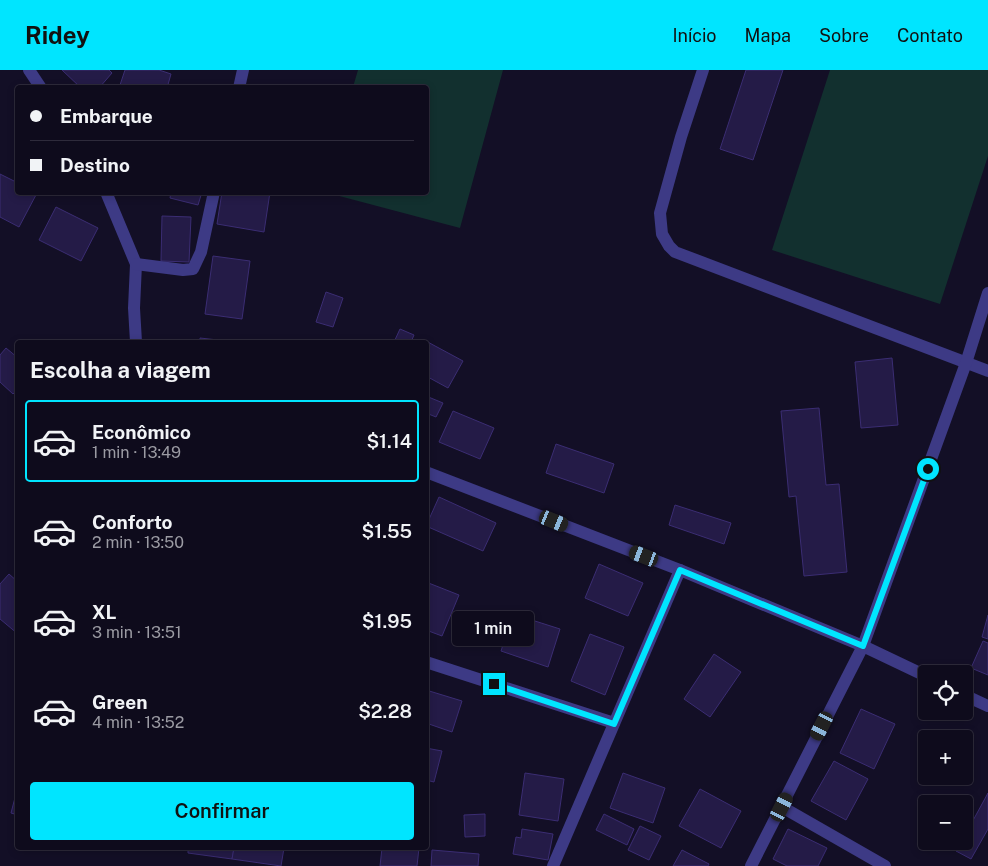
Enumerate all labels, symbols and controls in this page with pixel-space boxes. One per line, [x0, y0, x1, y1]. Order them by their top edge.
text: Ridey [25, 21, 90, 49]
text: Início [672, 25, 717, 46]
text: Mapa [745, 25, 791, 46]
text: Sobre [819, 25, 869, 46]
text: Contato [897, 25, 963, 46]
text: Embarque [60, 105, 153, 127]
text: Destino [60, 154, 130, 176]
text: Escolha a viagem [30, 357, 211, 383]
icon: car [32, 419, 77, 464]
text: Econômico [92, 421, 191, 443]
text: $1.14 [366, 430, 412, 452]
text: 1 min · 13:49 [92, 443, 181, 462]
route start [917, 458, 939, 480]
car [537, 508, 570, 534]
icon: car [32, 509, 77, 554]
text: Conforto [92, 511, 172, 533]
text: $1.55 [362, 520, 412, 542]
text: 2 min · 13:50 [92, 533, 184, 552]
car [627, 544, 660, 568]
icon: car [32, 599, 77, 644]
text: XL [92, 601, 117, 623]
text: $1.95 [362, 610, 412, 632]
callout: 1 min [453, 612, 535, 646]
text: 1 min [474, 619, 512, 638]
text: 3 min · 13:51 [92, 623, 181, 642]
map controls [918, 665, 973, 850]
button: locate [918, 665, 973, 720]
route end [483, 673, 505, 695]
icon: car [32, 689, 77, 734]
text: Green [92, 691, 147, 713]
text: $2.28 [358, 700, 412, 722]
car [808, 709, 835, 743]
text: 4 min · 13:52 [92, 713, 184, 732]
button: + [918, 730, 973, 785]
button: Confirmar [30, 782, 414, 840]
car [768, 790, 795, 824]
button: − [918, 795, 973, 850]

